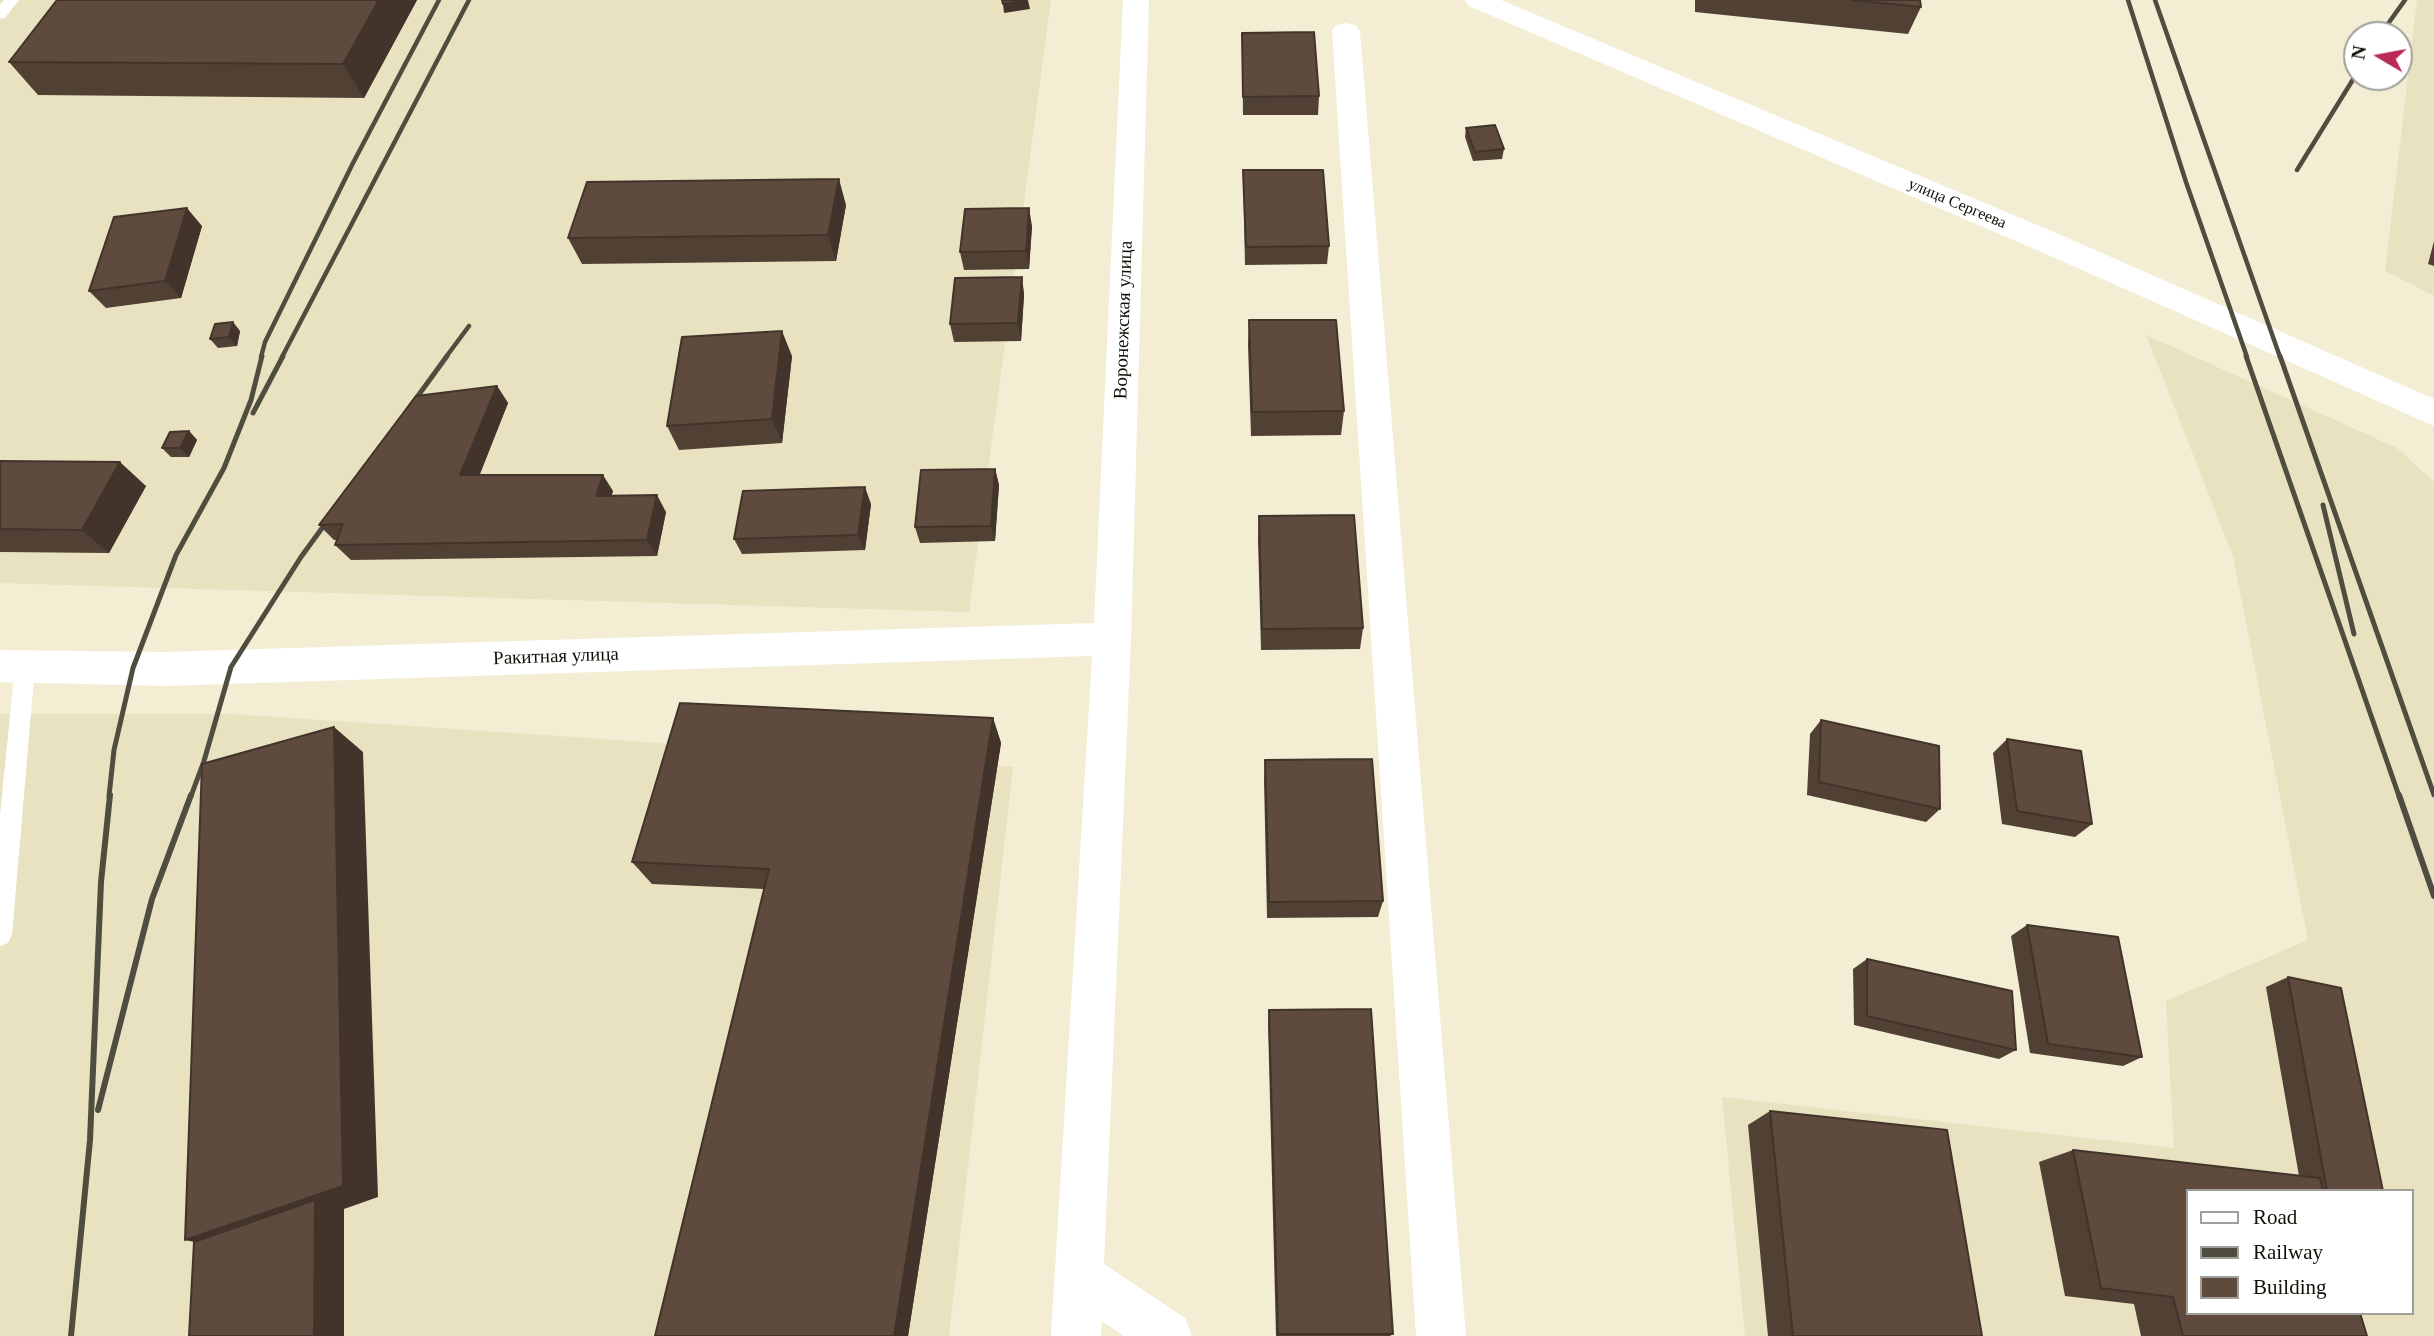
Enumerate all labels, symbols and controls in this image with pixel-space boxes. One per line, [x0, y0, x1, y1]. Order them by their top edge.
north arrow [2343, 21, 2413, 91]
text: N [2347, 44, 2370, 61]
street label: улица Сергеева [1905, 175, 2009, 233]
street label: Воронежская улица [1110, 240, 1138, 400]
street label: Ракитная улица [493, 643, 619, 671]
legend [2186, 1189, 2413, 1315]
text: Road [2253, 1205, 2297, 1229]
text: Railway [2253, 1240, 2323, 1264]
text: Building [2253, 1275, 2327, 1299]

